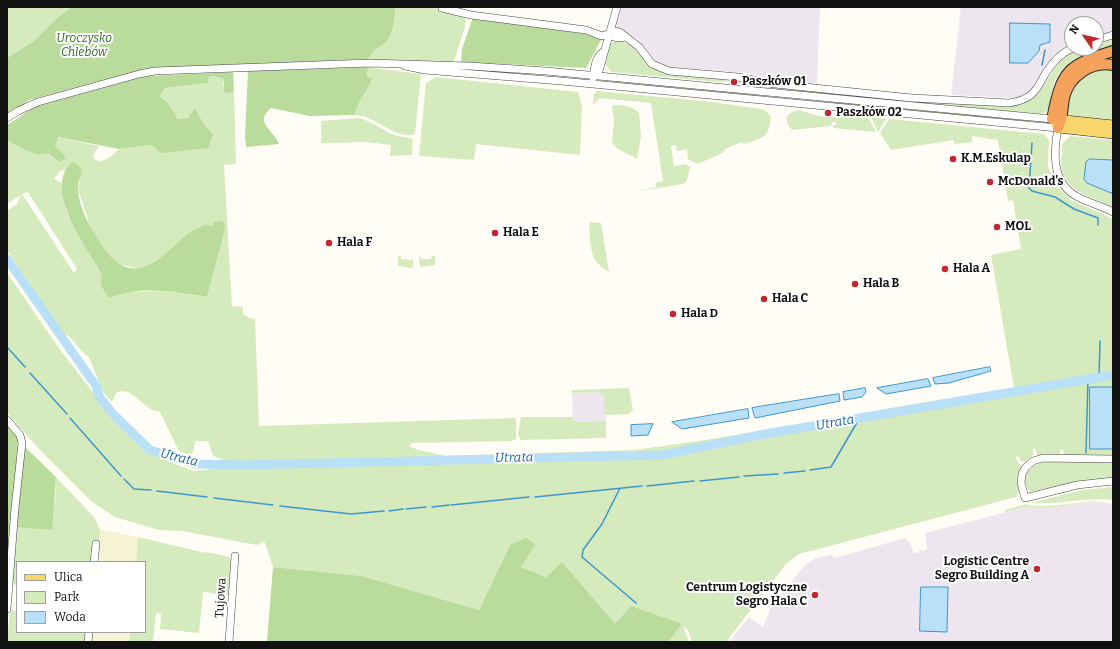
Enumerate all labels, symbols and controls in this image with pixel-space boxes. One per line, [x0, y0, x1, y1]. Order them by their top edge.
north arrow [1064, 16, 1104, 56]
text: N [1067, 22, 1082, 37]
park label: Uroczysko Chlebów [56, 32, 112, 60]
place label: Paszków 01 [742, 75, 806, 89]
marker: Paszków 01 [729, 77, 739, 87]
place label: Paszków 02 [836, 106, 902, 120]
marker: Paszków 02 [823, 108, 833, 118]
place label: K.M.Eskulap [961, 152, 1031, 166]
marker: K.M.Eskulap [948, 154, 958, 164]
place label: McDonald's [998, 175, 1063, 189]
marker: McDonald's [985, 177, 995, 187]
place label: MOL [1005, 220, 1031, 234]
marker: MOL [992, 222, 1002, 232]
place label: Hala E [503, 226, 539, 240]
marker: Hala E [490, 228, 500, 238]
place label: Hala F [337, 236, 372, 250]
marker: Hala F [324, 238, 334, 248]
place label: Hala A [953, 262, 990, 276]
marker: Hala A [940, 264, 950, 274]
place label: Hala B [863, 277, 899, 291]
marker: Hala B [850, 279, 860, 289]
place label: Hala C [772, 292, 808, 306]
marker: Hala C [759, 294, 769, 304]
place label: Hala D [681, 307, 718, 321]
marker: Hala D [668, 309, 678, 319]
water label: Utrata [815, 412, 855, 434]
water label: Utrata [158, 446, 200, 470]
water label: Utrata [495, 450, 533, 466]
place label: Logistic Centre Segro Building A [935, 555, 1029, 583]
legend [16, 561, 146, 633]
marker: Logistic Centre Segro Building A [1032, 564, 1042, 574]
text: Ulica [54, 570, 83, 584]
street label: Tujowa [212, 578, 230, 618]
place label: Centrum Logistyczne Segro Hala C [686, 581, 807, 609]
text: Park [54, 590, 79, 604]
marker: Centrum Logistyczne Segro Hala C [810, 590, 820, 600]
text: Woda [54, 610, 86, 624]

